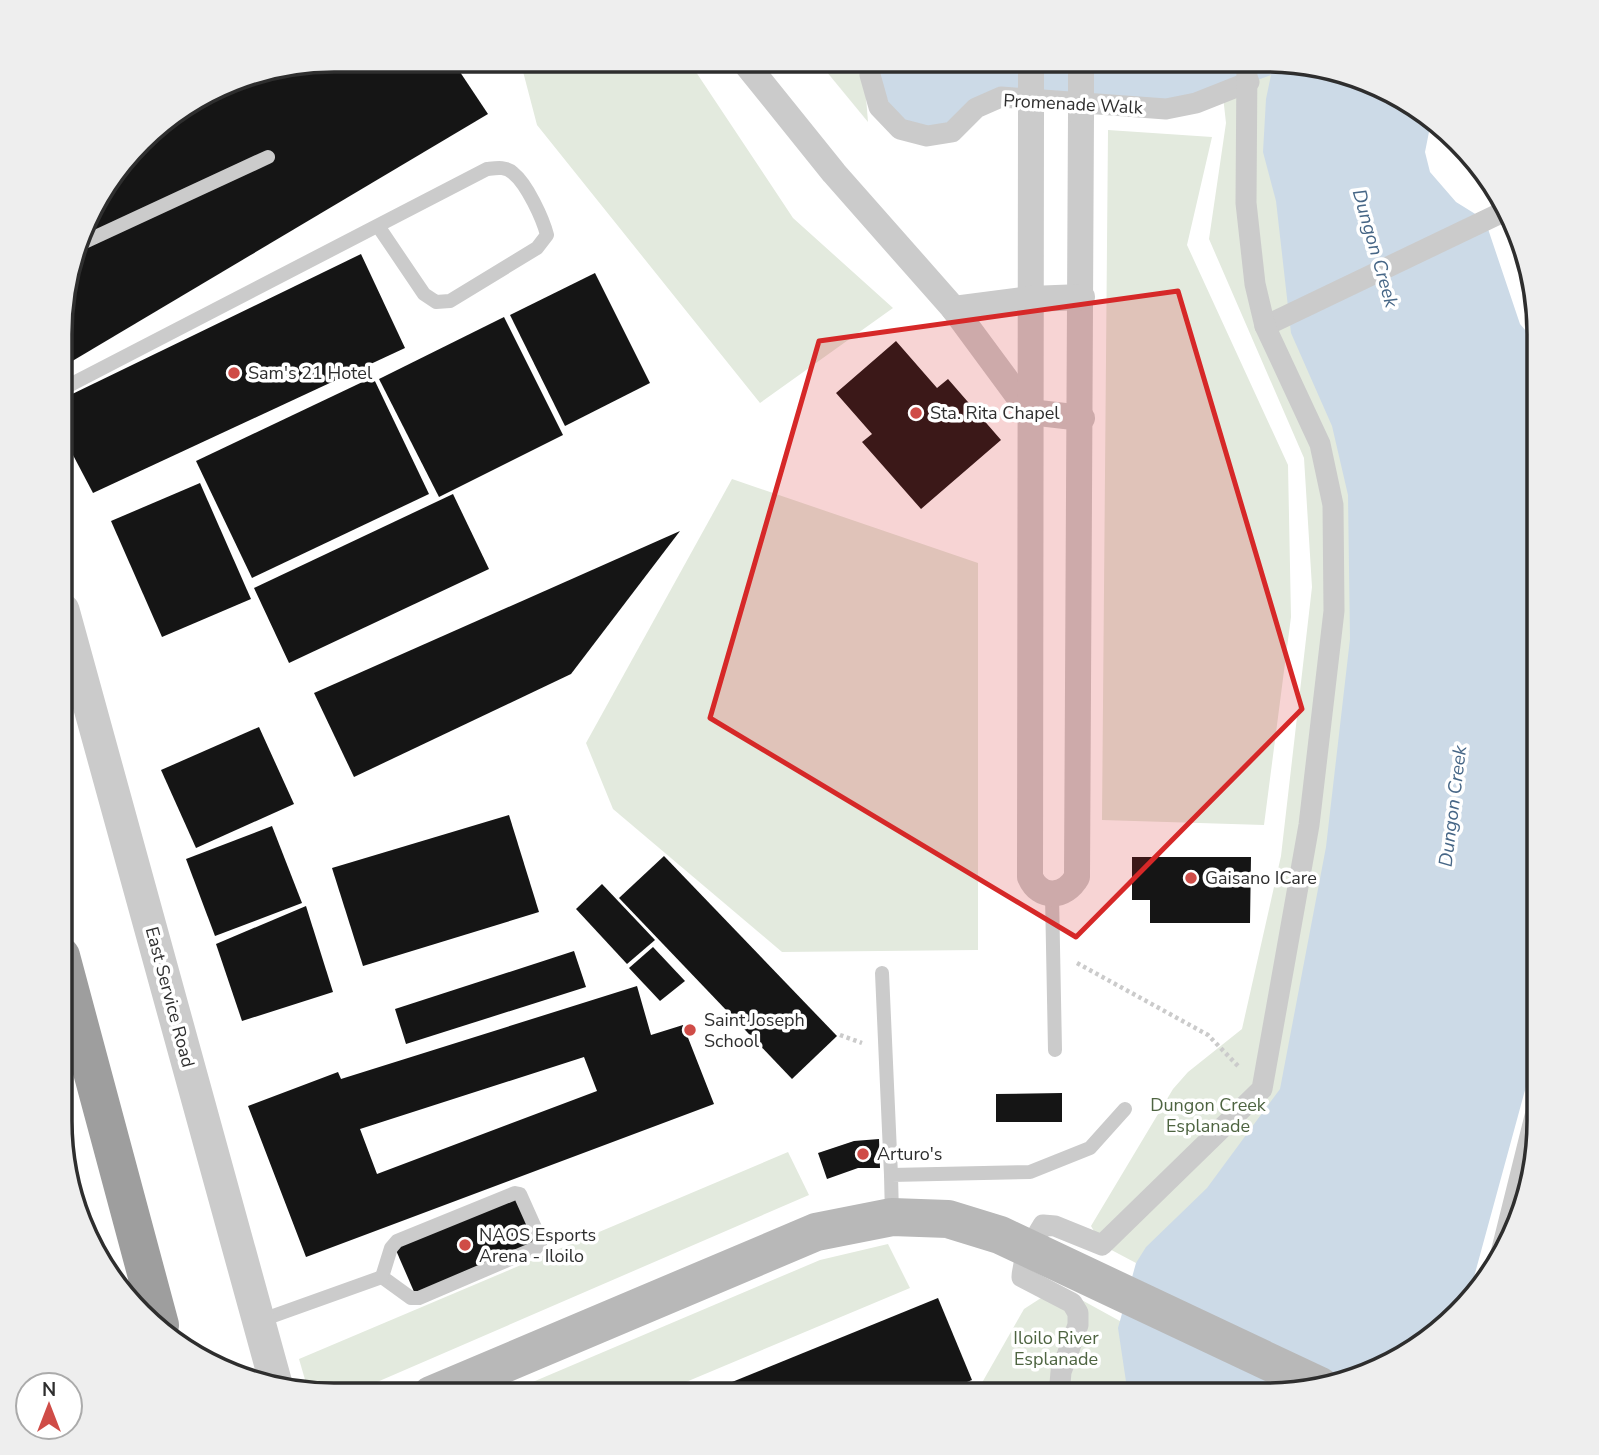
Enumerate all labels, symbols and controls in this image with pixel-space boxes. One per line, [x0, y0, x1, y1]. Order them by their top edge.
street label: Promenade Walk [1003, 88, 1144, 120]
water label: Dungon Creek [1346, 186, 1405, 311]
place label: Sam's 21 Hotel [248, 361, 373, 385]
marker: Sam's 21 Hotel [226, 365, 242, 381]
place label: Sta. Rita Chapel [930, 401, 1060, 425]
marker: Sta. Rita Chapel [908, 405, 924, 421]
water label: Dungon Creek [1433, 743, 1473, 868]
place label: Gaisano ICare [1205, 866, 1317, 890]
marker: Gaisano ICare [1183, 870, 1199, 886]
street label: East Service Road [140, 924, 200, 1070]
place label: Saint Joseph School [704, 1008, 805, 1053]
marker: Saint Joseph School [682, 1022, 698, 1038]
park label: Dungon Creek Esplanade [1150, 1093, 1267, 1138]
place label: Arturo's [877, 1142, 942, 1166]
marker: Arturo's [855, 1146, 871, 1162]
place label: NAOS Esports Arena - Iloilo [479, 1223, 596, 1268]
marker: NAOS Esports Arena - Iloilo [457, 1237, 473, 1253]
park label: Iloilo River Esplanade [1013, 1326, 1099, 1371]
north arrow [14, 1371, 84, 1441]
text: N [42, 1377, 56, 1403]

